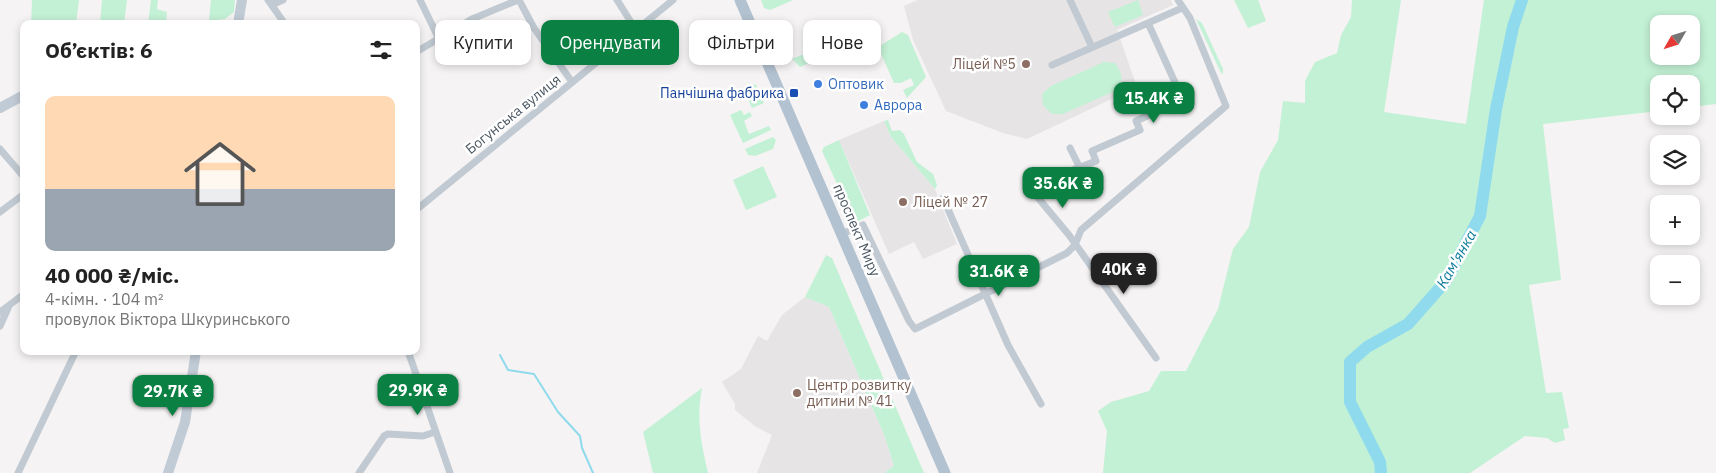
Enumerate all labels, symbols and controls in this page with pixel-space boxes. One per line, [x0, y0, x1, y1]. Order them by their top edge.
north arrow [1650, 15, 1700, 65]
map controls [1650, 15, 1700, 305]
chip: Купити [435, 20, 531, 65]
chip: Орендувати [541, 20, 679, 65]
chip: Фільтри [689, 20, 793, 65]
chip: Нове [803, 20, 881, 65]
text: Об’єктів: 6 [45, 36, 153, 64]
icon: filters [367, 36, 395, 64]
place label: Ліцей №5 [953, 55, 1016, 73]
marker: Ліцей №5 [1020, 58, 1032, 70]
street label: Богунська вулиця [462, 70, 564, 158]
place label: Оптовик [828, 75, 884, 93]
button: locate [1650, 75, 1700, 125]
marker: Оптовик [812, 78, 824, 90]
pin: 15.4K ₴ [1108, 82, 1200, 124]
place label: Панчішна фабрика [660, 84, 785, 102]
marker: Панчішна фабрика [788, 87, 800, 99]
text: 15.4K ₴ [1125, 88, 1183, 108]
place label: Аврора [874, 96, 923, 114]
marker: Аврора [858, 99, 870, 111]
icon: home [175, 129, 265, 219]
button: layers [1650, 135, 1700, 185]
pin: 35.6K ₴ [1017, 166, 1109, 209]
text: 35.6K ₴ [1034, 173, 1092, 193]
street label: проспект Миру [829, 181, 885, 279]
place label: Ліцей № 27 [913, 193, 988, 211]
button: + [1650, 195, 1700, 245]
marker: Ліцей № 27 [897, 196, 909, 208]
water label: Кам'янка [1432, 226, 1480, 291]
pin: 40K ₴ [1089, 252, 1159, 295]
pin: 31.6K ₴ [953, 254, 1045, 297]
button: − [1650, 255, 1700, 305]
text: 40K ₴ [1102, 259, 1146, 279]
text: 40 000 ₴/міс. [45, 261, 180, 289]
text: 31.6K ₴ [970, 261, 1028, 281]
text: 4-кімн. · 104 m² [45, 289, 164, 309]
text: провулок Віктора Шкуринського [45, 309, 290, 329]
pin: 29.7K ₴ [127, 374, 219, 417]
pin: 29.9K ₴ [372, 374, 464, 416]
place label: Центр розвитку дитини № 41 [807, 376, 911, 410]
text: 29.9K ₴ [389, 380, 447, 400]
text: 29.7K ₴ [144, 381, 202, 401]
marker: Центр розвитку дитини № 41 [791, 387, 803, 399]

